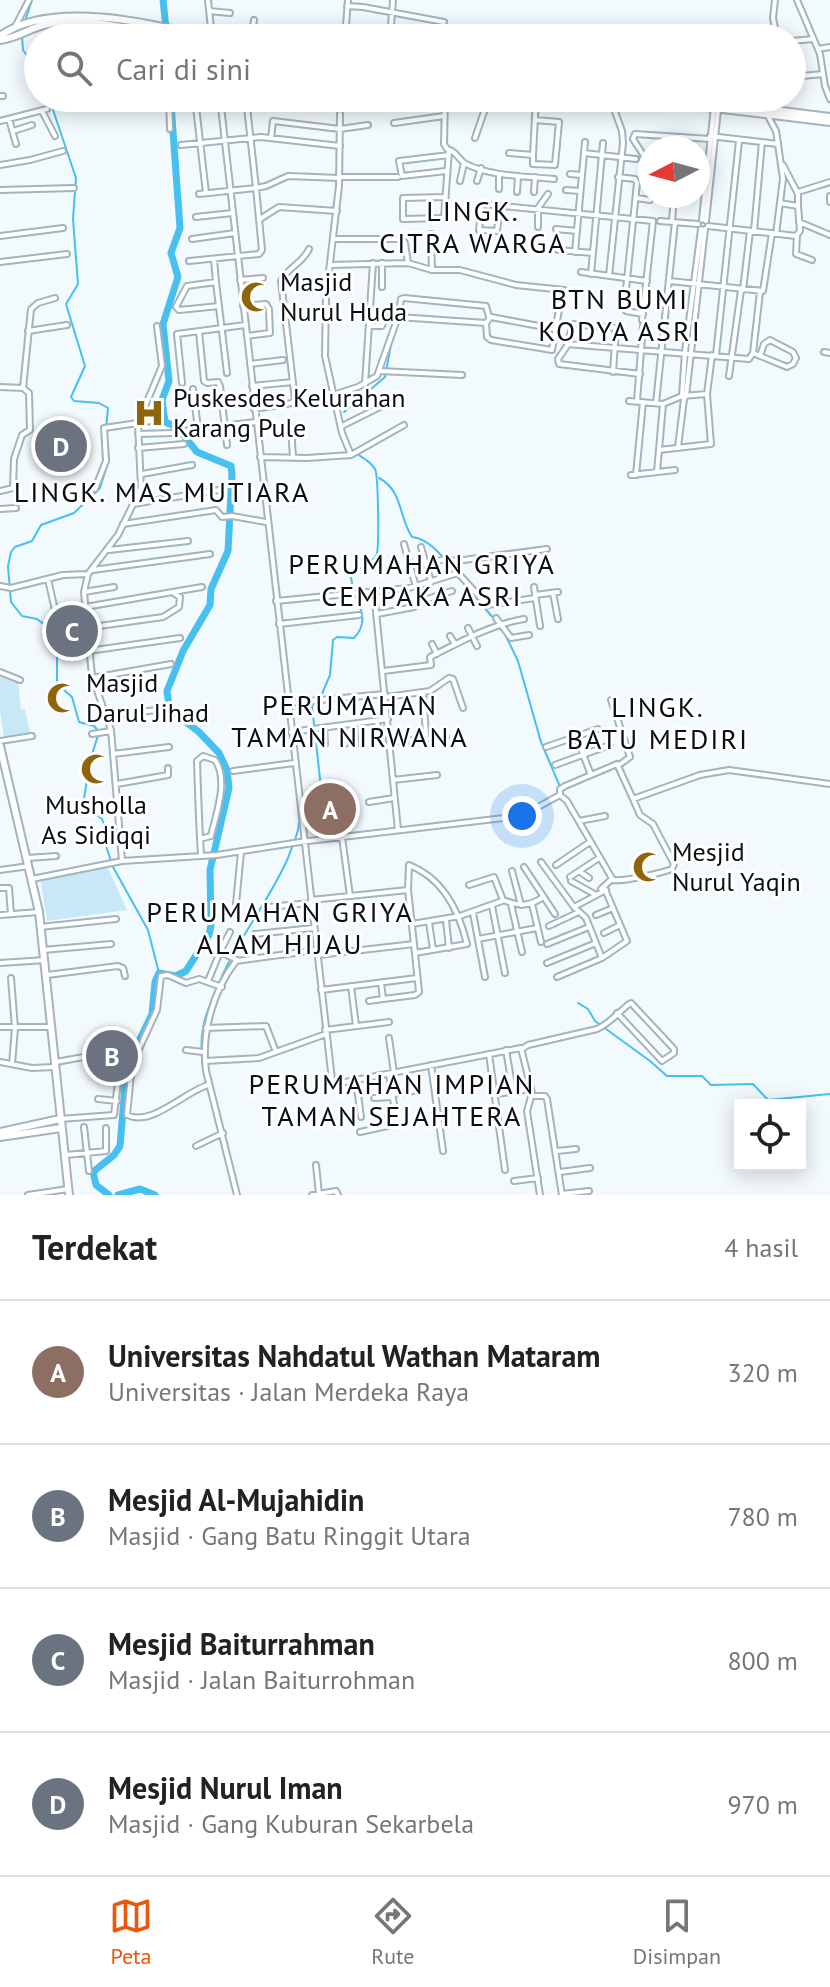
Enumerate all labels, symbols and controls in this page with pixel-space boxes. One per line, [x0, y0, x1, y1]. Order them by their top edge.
search box [24, 24, 806, 112]
icon: search [52, 46, 96, 90]
text: Cari di sini [116, 49, 251, 88]
north arrow [638, 136, 710, 208]
district label: LINGK. CITRA WARGA [379, 192, 567, 261]
place label: Masjid Nurul Huda [280, 265, 407, 328]
mosque icon: Masjid Nurul Huda [239, 280, 273, 314]
district label: BTN BUMI KODYA ASRI [538, 280, 702, 349]
place label: Puskesdes Kelurahan Karang Pule [173, 381, 405, 444]
hospital icon: Puskesdes Kelurahan Karang Pule [132, 396, 166, 430]
pin: D [35, 416, 87, 476]
district label: LINGK. MAS MUTIARA [14, 473, 310, 510]
district label: PERUMAHAN GRIYA CEMPAKA ASRI [288, 545, 556, 614]
pin: C [46, 601, 98, 661]
place label: Masjid Darul Jihad [86, 666, 209, 729]
mosque icon: Masjid Darul Jihad [45, 681, 79, 715]
district label: PERUMAHAN TAMAN NIRWANA [231, 686, 469, 755]
district label: LINGK. BATU MEDIRI [567, 688, 749, 757]
mosque icon: Musholla As Sidiqqi [79, 752, 113, 786]
pin: A [304, 779, 356, 839]
place label: Musholla As Sidiqqi [41, 788, 151, 851]
your location [502, 796, 542, 836]
place label: Mesjid Nurul Yaqin [672, 835, 801, 898]
mosque icon: Mesjid Nurul Yaqin [631, 850, 665, 884]
district label: PERUMAHAN GRIYA ALAM HIJAU [146, 893, 414, 962]
pin: B [86, 1026, 138, 1086]
district label: PERUMAHAN IMPIAN TAMAN SEJAHTERA [249, 1065, 535, 1134]
map controls [734, 1099, 806, 1171]
button: locate [734, 1099, 806, 1171]
text: Terdekat [32, 1225, 157, 1269]
text: 4 hasil [724, 1231, 798, 1264]
text: Universitas Nahdatul Wathan Mataram [108, 1336, 600, 1375]
text: A [50, 1356, 66, 1389]
text: 320 m [727, 1356, 798, 1389]
text: Universitas · Jalan Merdeka Raya [108, 1375, 469, 1408]
text: Mesjid Al-Mujahidin [108, 1480, 364, 1519]
text: B [50, 1500, 66, 1533]
text: 780 m [727, 1500, 798, 1533]
text: Masjid · Gang Batu Ringgit Utara [108, 1519, 471, 1552]
text: Mesjid Baiturrahman [108, 1624, 375, 1663]
text: C [51, 1644, 65, 1677]
text: 800 m [727, 1644, 798, 1677]
text: Masjid · Jalan Baiturrohman [108, 1663, 415, 1696]
text: Mesjid Nurul Iman [108, 1768, 343, 1807]
text: D [50, 1788, 66, 1821]
text: 970 m [727, 1788, 798, 1821]
text: Masjid · Gang Kuburan Sekarbela [108, 1807, 474, 1840]
tab: Peta [109, 1894, 153, 1970]
tab: Rute [371, 1894, 415, 1970]
tab: Disimpan [633, 1894, 721, 1970]

